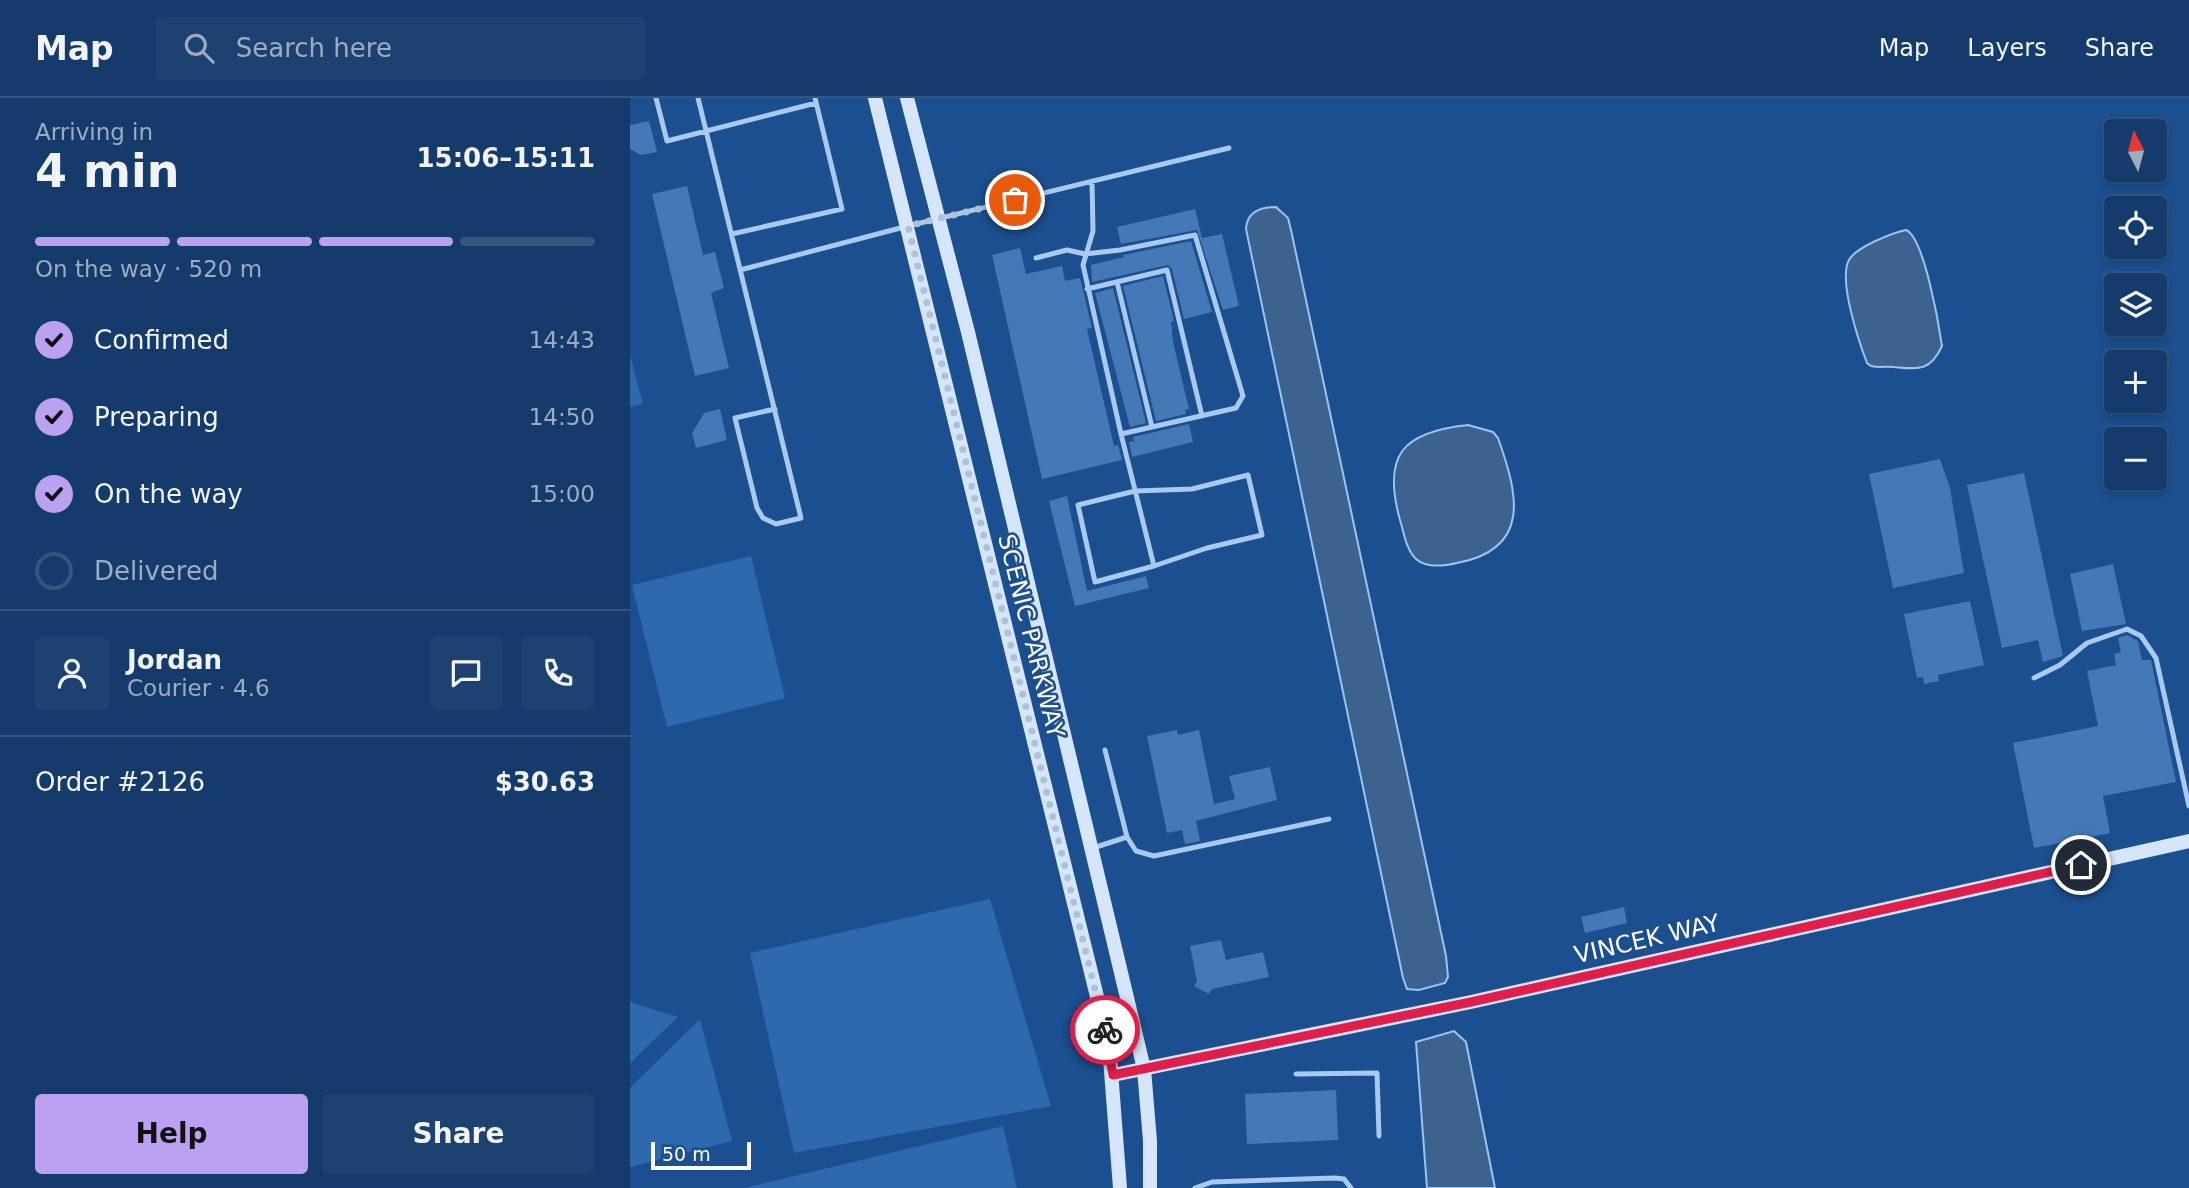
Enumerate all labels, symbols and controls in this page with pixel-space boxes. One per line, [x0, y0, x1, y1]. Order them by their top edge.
search box [156, 17, 646, 80]
text: Map [35, 29, 114, 68]
icon: search [180, 29, 218, 67]
text: Search here [236, 33, 392, 63]
text: Map [1879, 34, 1929, 62]
text: Layers [1967, 34, 2047, 62]
text: Share [2085, 34, 2154, 62]
text: Arriving in [35, 119, 153, 145]
north arrow [2104, 119, 2166, 182]
map controls [2104, 119, 2167, 490]
text: 15:06–15:11 [416, 143, 595, 173]
text: 4 min [35, 144, 179, 198]
pin [985, 170, 1045, 230]
icon: bag [996, 181, 1034, 219]
button: locate [2104, 196, 2167, 259]
text: On the way · 520 m [35, 256, 262, 282]
button: layers [2104, 273, 2167, 336]
icon: check [35, 321, 73, 359]
text: Confirmed [94, 325, 229, 355]
text: 14:43 [529, 327, 595, 353]
button: + [2104, 350, 2167, 413]
icon: check [35, 398, 73, 436]
text: Preparing [94, 402, 219, 432]
text: 14:50 [529, 404, 595, 430]
button: − [2104, 427, 2167, 490]
icon: check [35, 475, 73, 513]
text: On the way [94, 479, 243, 509]
text: 15:00 [529, 481, 595, 507]
street label: SCENIC PARKWAY [992, 531, 1070, 741]
text: Delivered [94, 556, 218, 586]
button: person [35, 636, 109, 710]
button: chat [429, 636, 503, 710]
button: phone [521, 636, 595, 710]
text: Jordan [127, 645, 222, 675]
text: Courier · 4.6 [127, 675, 270, 701]
text: Order #2126 [35, 767, 205, 797]
text: $30.63 [495, 767, 595, 797]
pin [2051, 835, 2111, 895]
icon: home [2062, 846, 2100, 884]
street label: VINCEK WAY [1572, 909, 1723, 969]
courier [1070, 995, 1140, 1065]
icon: bike [1086, 1011, 1124, 1049]
button: Help [35, 1094, 308, 1174]
button: Share [322, 1094, 595, 1174]
scale bar [651, 1139, 751, 1171]
text: 50 m [662, 1143, 711, 1165]

